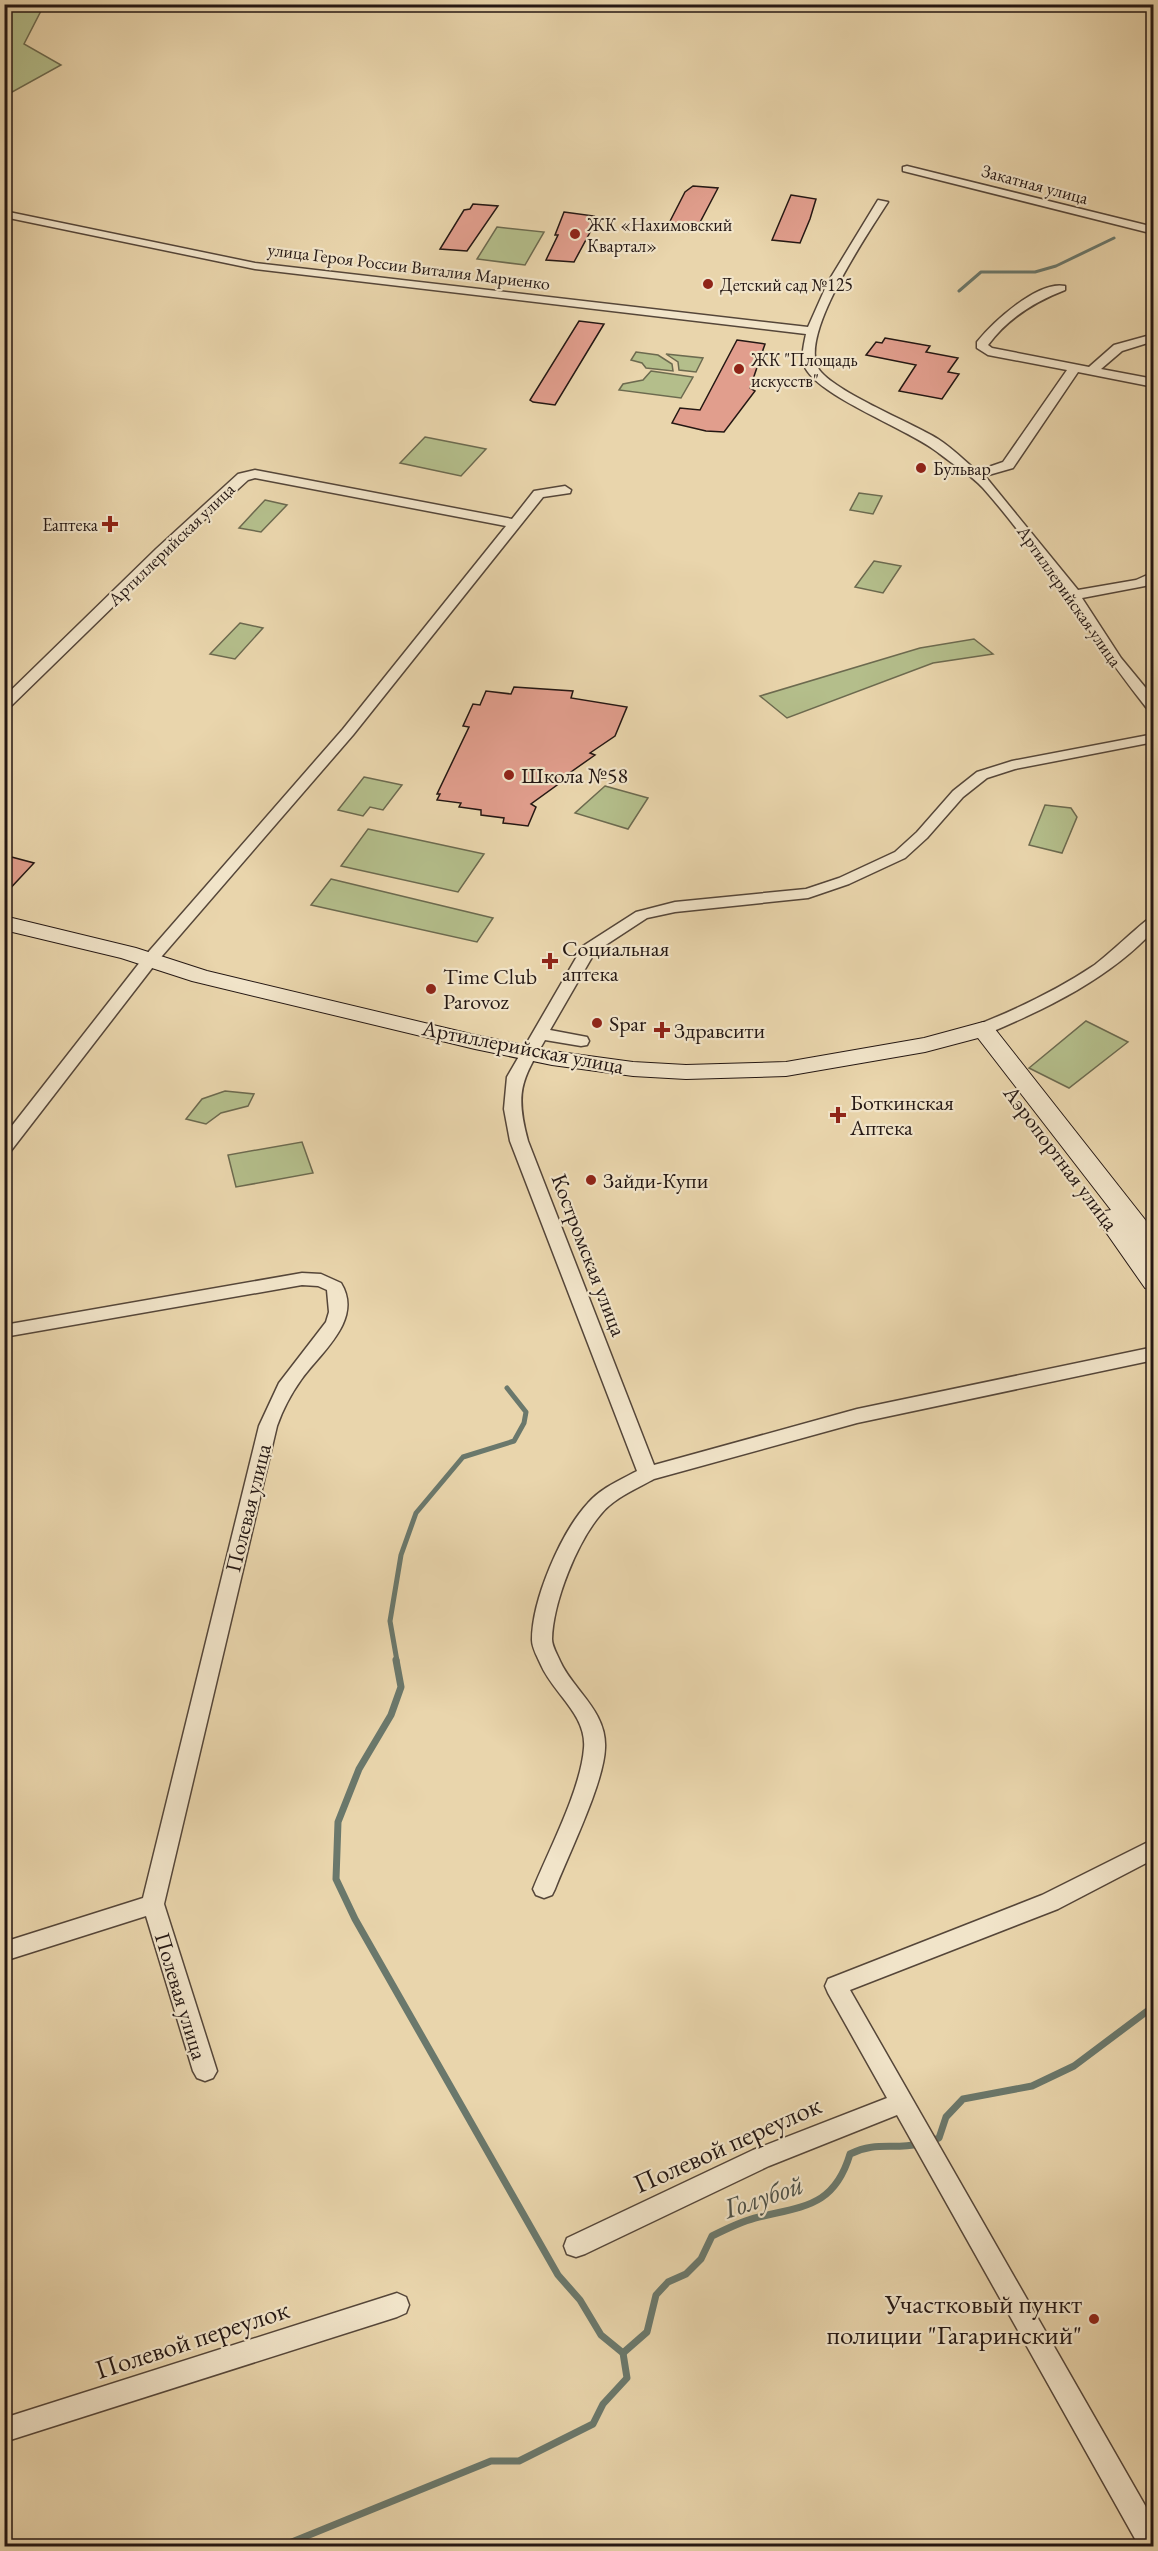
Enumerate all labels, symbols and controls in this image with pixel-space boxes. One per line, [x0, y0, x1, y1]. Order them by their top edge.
street label: Закатная улица [979, 159, 1092, 209]
place label: ЖК «Нахимовский Квартал» [586, 213, 733, 257]
marker: ЖК «Нахимовский Квартал» [568, 227, 582, 241]
street label: улица Героя России Виталия Мариенко [266, 237, 552, 295]
place label: Детский сад №125 [720, 273, 853, 296]
marker: Детский сад №125 [701, 277, 715, 291]
place label: ЖК "Площадь искусств" [750, 348, 858, 392]
marker: ЖК "Площадь искусств" [732, 362, 746, 376]
place label: Бульвар [933, 457, 991, 480]
marker: Бульвар [914, 461, 928, 475]
street label: Артиллерийская улица [102, 477, 240, 611]
place label: Еаптека [42, 513, 99, 536]
marker: Еаптека [103, 517, 117, 531]
street label: Артиллерийская улица [1012, 520, 1128, 672]
place label: Школа №58 [521, 761, 628, 790]
marker: Школа №58 [502, 768, 516, 782]
place label: Социальная аптека [562, 934, 670, 988]
marker: Социальная аптека [543, 954, 557, 968]
place label: Time Club Parovoz [443, 962, 537, 1016]
marker: Time Club Parovoz [424, 982, 438, 996]
place label: Spar [609, 1009, 647, 1038]
street label: Артиллерийская улица [419, 1013, 627, 1081]
marker: Spar [590, 1016, 604, 1030]
place label: Здравсити [674, 1016, 766, 1045]
marker: Здравсити [655, 1023, 669, 1037]
street label: Аэропортная улица [996, 1079, 1125, 1237]
place label: Боткинская Аптека [849, 1088, 954, 1142]
marker: Боткинская Аптека [831, 1108, 845, 1122]
place label: Зайди-Купи [603, 1166, 709, 1195]
street label: Костромская улица [545, 1170, 633, 1341]
marker: Зайди-Купи [584, 1173, 598, 1187]
street label: Полевая улица [218, 1441, 278, 1575]
street label: Полевая улица [148, 1929, 214, 2063]
street label: Полевой переулок [628, 2087, 827, 2201]
water label: Голубой [717, 2166, 808, 2227]
place label: Участковый пункт полиции "Гагаринский" [826, 2286, 1082, 2352]
street label: Полевой переулок [90, 2291, 294, 2387]
marker: Участковый пункт полиции "Гагаринский" [1087, 2312, 1101, 2326]

